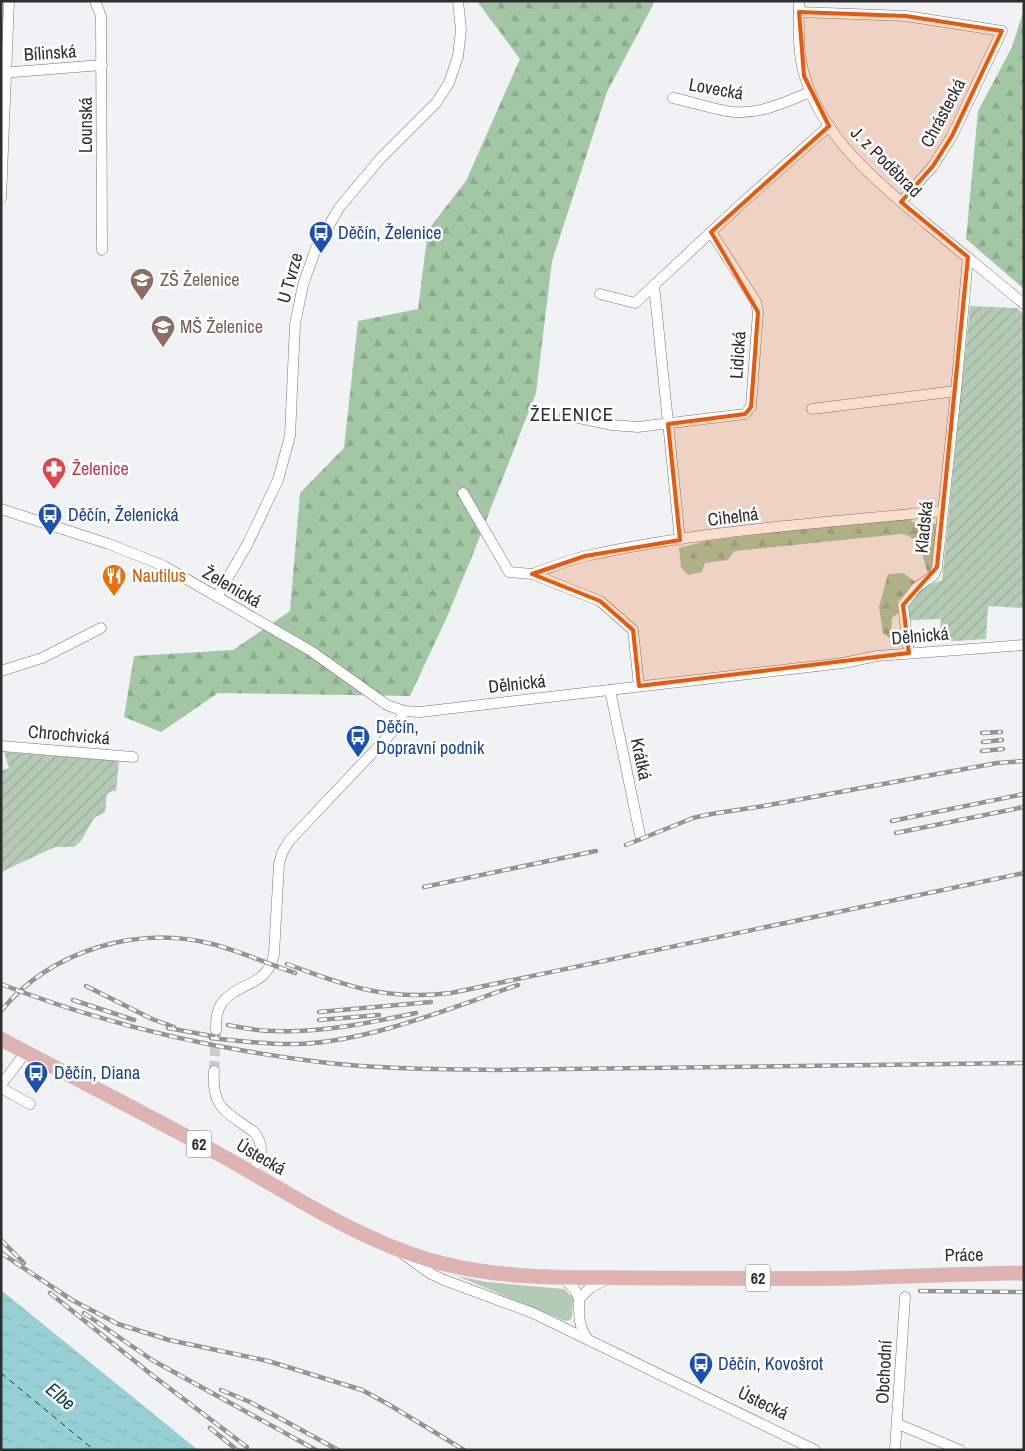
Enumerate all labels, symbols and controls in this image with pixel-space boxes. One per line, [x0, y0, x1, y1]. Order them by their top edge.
street label: Bílinská [23, 38, 77, 67]
street label: Lovecká [687, 71, 745, 106]
street label: Chrástecká [914, 74, 971, 152]
street label: Lounská [73, 97, 98, 153]
street label: J. z Poděbrad [845, 121, 927, 203]
bus stop icon: Děčín, Želenice [308, 220, 334, 254]
place label: Děčín, Želenice [338, 220, 441, 245]
street label: U Tvrze [270, 250, 309, 306]
school or university icon: ZŠ Želenice [129, 267, 155, 301]
place label: ZŠ Želenice [160, 267, 240, 292]
school or university icon: MŠ Želenice [150, 314, 176, 348]
place label: MŠ Želenice [180, 314, 263, 339]
street label: Lidická [723, 330, 752, 380]
district label: ŽELENICE [530, 401, 614, 427]
pharmacy icon: Želenice [41, 456, 67, 490]
place label: Želenice [72, 456, 129, 481]
street label: Kladská [908, 500, 939, 554]
street label: Cihelná [706, 501, 760, 532]
bus stop icon: Děčín, Želenická [37, 502, 63, 536]
place label: Děčín, Želenická [68, 502, 179, 527]
street label: Želenická [198, 560, 266, 613]
restaurant icon: Nautilus [101, 563, 127, 597]
place label: Nautilus [132, 563, 186, 588]
street label: Dělnická [890, 621, 950, 650]
street label: Dělnická [487, 668, 547, 699]
place label: Děčín, Dopravní podnik [376, 714, 485, 760]
street label: Chrochvická [27, 718, 111, 751]
bus stop icon: Děčín, Dopravní podnik [345, 724, 371, 758]
street label: Krátká [625, 735, 658, 782]
bus stop icon: Děčín, Diana [23, 1060, 49, 1094]
place label: Děčín, Diana [54, 1060, 140, 1085]
road number: 62 [186, 1130, 212, 1158]
street label: Ústecká [232, 1132, 291, 1181]
street label: Práce [944, 1242, 983, 1267]
road number: 62 [746, 1264, 770, 1292]
street label: Obchodní [869, 1338, 898, 1405]
bus stop icon: Děčín, Kovošrot [688, 1351, 714, 1385]
place label: Děčín, Kovošrot [718, 1351, 823, 1376]
water label: Elbe [41, 1376, 81, 1416]
street label: Ústecká [734, 1380, 793, 1425]

